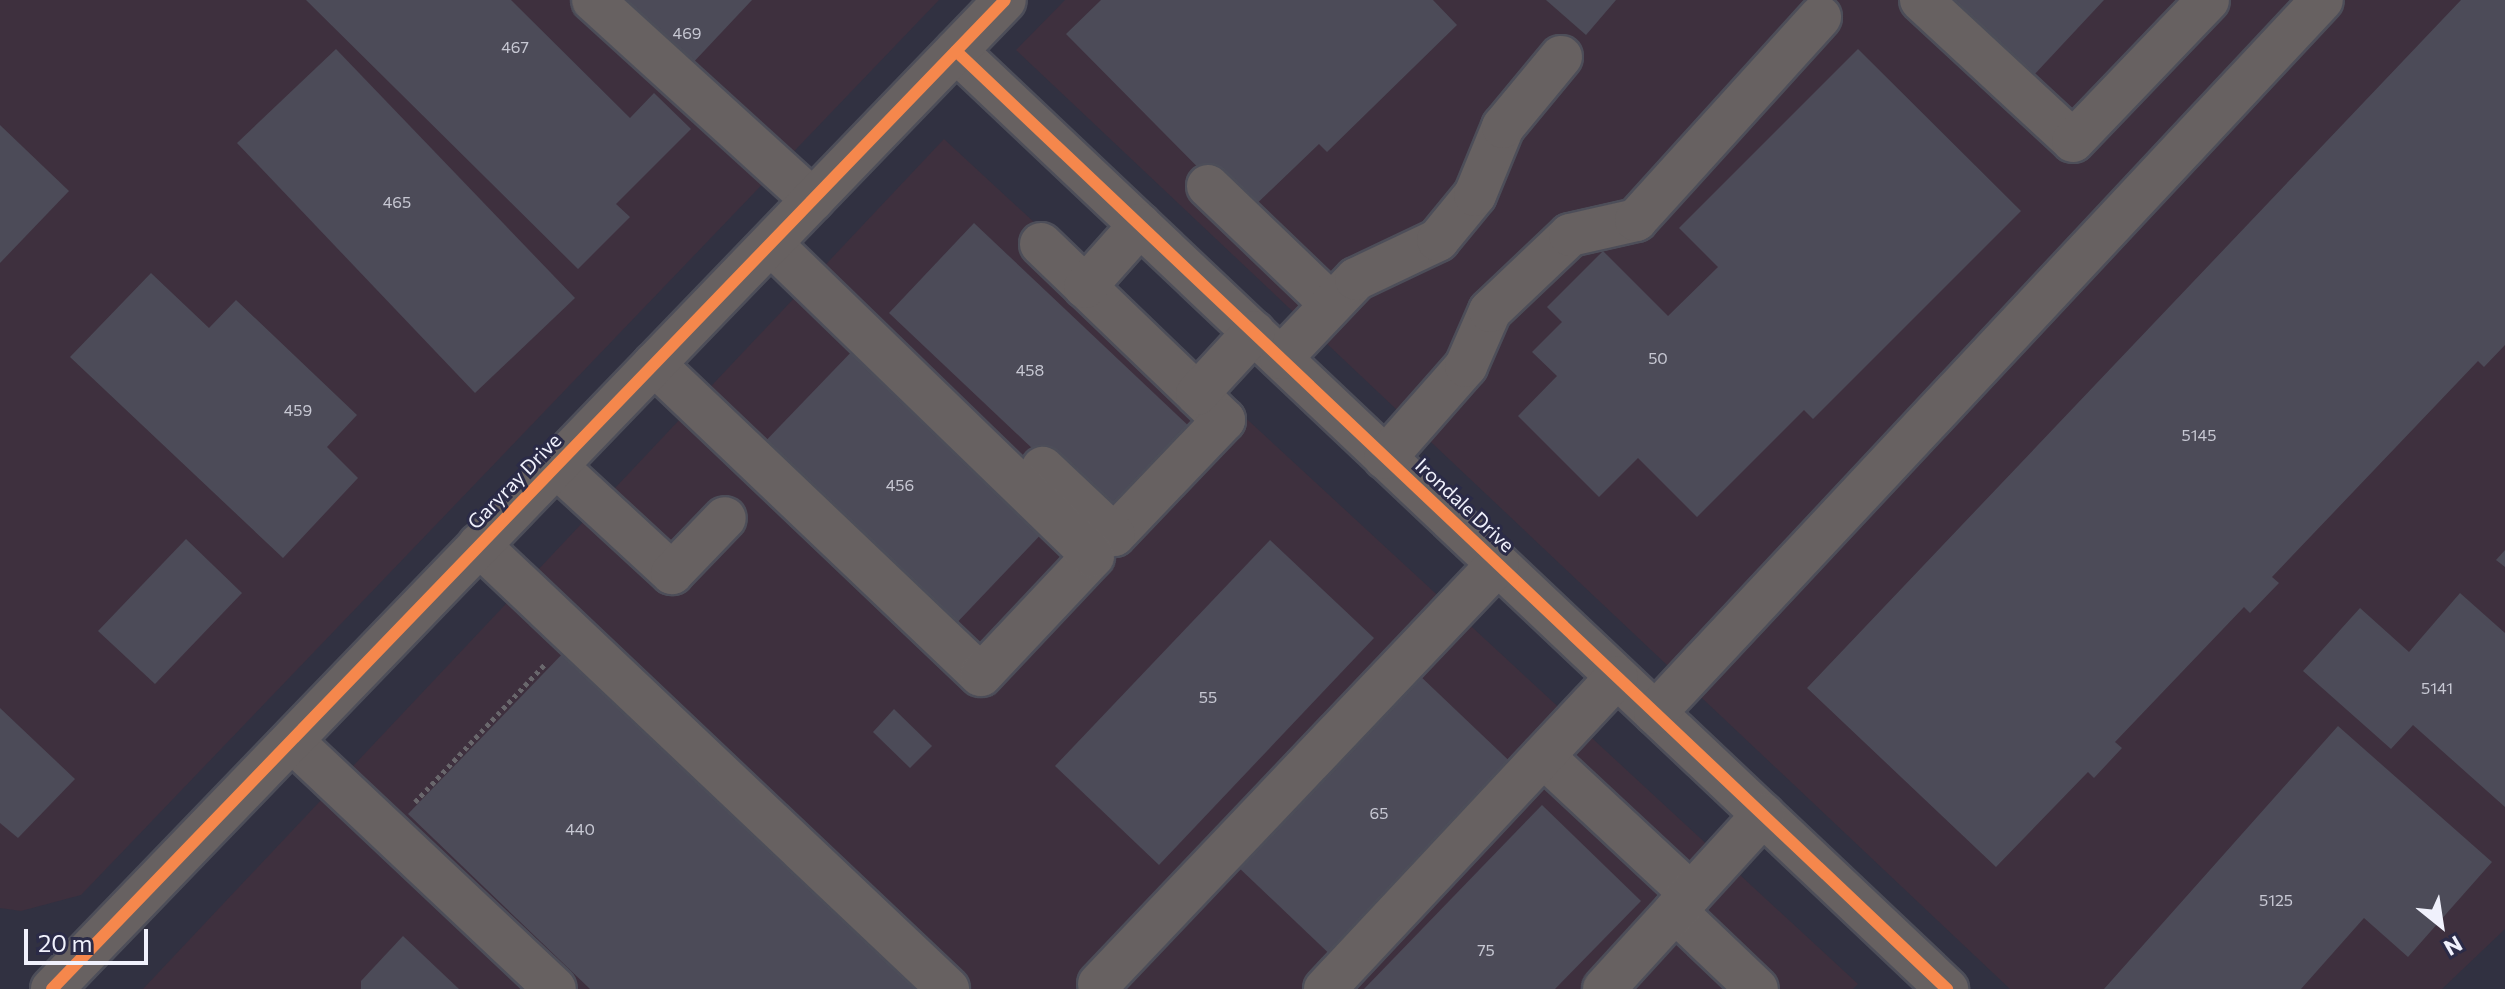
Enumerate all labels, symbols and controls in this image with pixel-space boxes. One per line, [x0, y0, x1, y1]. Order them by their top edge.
house number: 469 [673, 23, 701, 43]
house number: 467 [501, 37, 529, 57]
house number: 465 [383, 192, 411, 212]
house number: 50 [1648, 348, 1668, 368]
house number: 458 [1016, 360, 1044, 380]
house number: 459 [284, 400, 312, 420]
house number: 5145 [2182, 425, 2216, 445]
street label: Garyray Drive [462, 428, 566, 534]
street label: Irondale Drive [1411, 453, 1519, 557]
house number: 456 [886, 475, 914, 495]
house number: 5141 [2421, 678, 2453, 698]
house number: 55 [1199, 687, 1217, 707]
house number: 65 [1370, 803, 1388, 823]
house number: 440 [565, 819, 595, 839]
north arrow [2401, 885, 2481, 965]
house number: 5125 [2259, 890, 2293, 910]
scale bar [28, 913, 152, 963]
text: 20 m [38, 928, 92, 957]
text: N [2439, 930, 2467, 962]
house number: 75 [1477, 940, 1495, 960]

